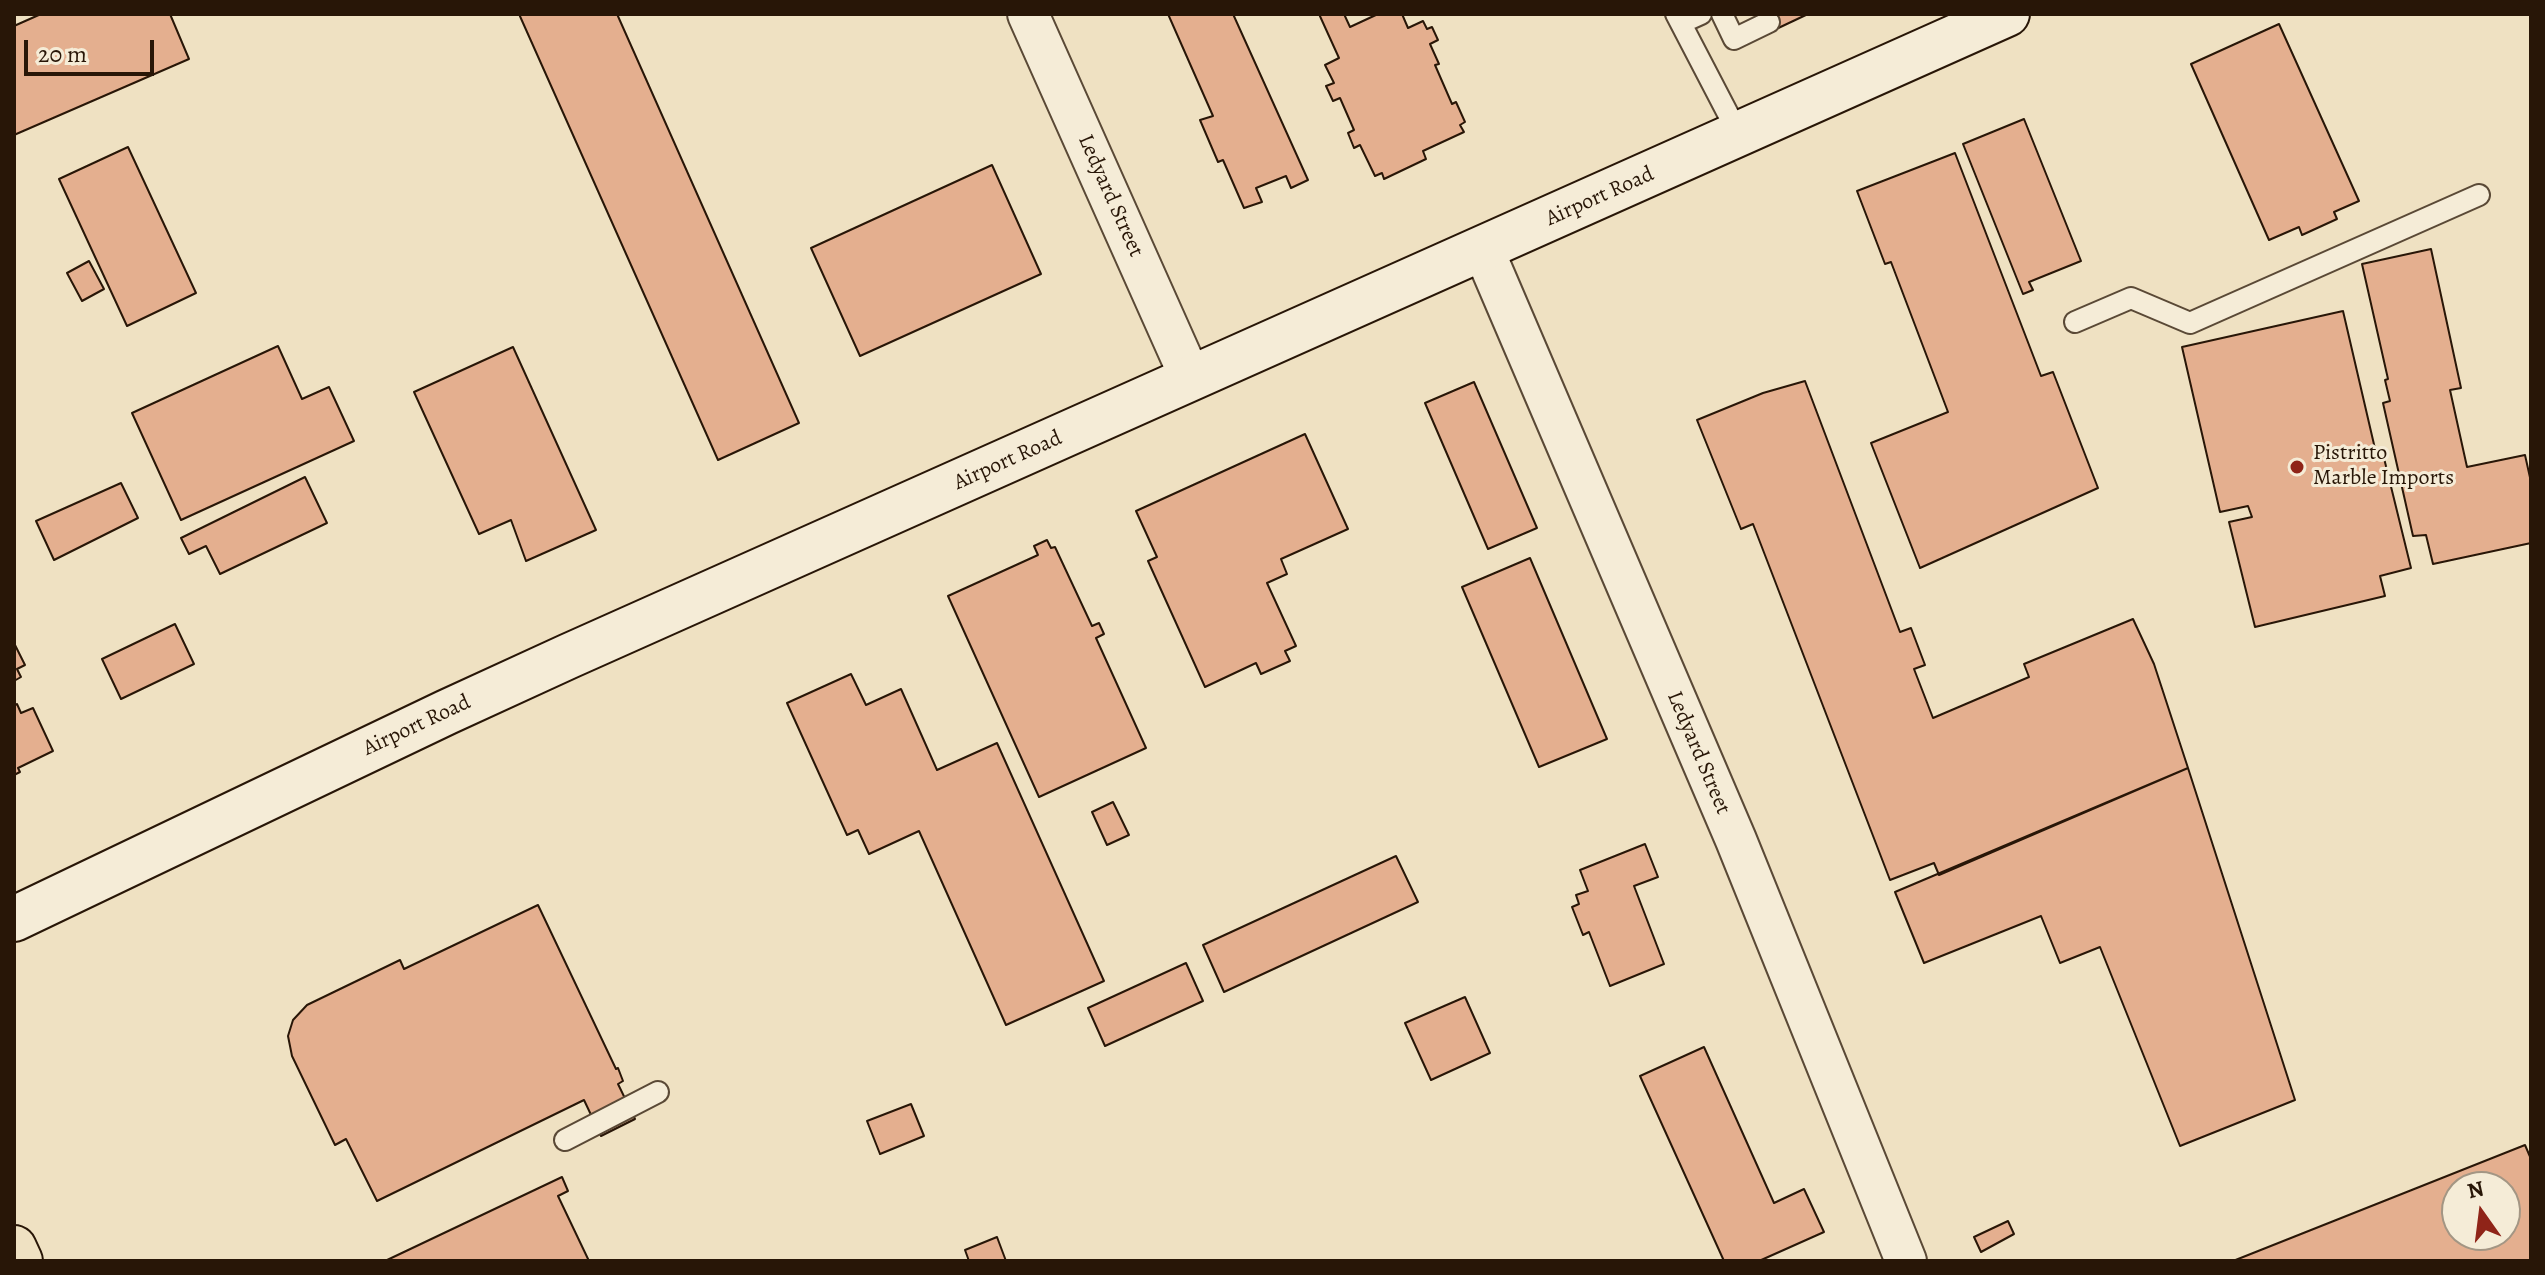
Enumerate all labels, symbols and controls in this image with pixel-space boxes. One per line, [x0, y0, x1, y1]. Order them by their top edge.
scale bar [28, 24, 158, 74]
text: 20 m [38, 38, 87, 70]
street label: Ledyard Street [1071, 131, 1149, 261]
street label: Airport Road [1542, 161, 1658, 233]
street label: Airport Road [950, 425, 1066, 497]
place label: Pistritto Marble Imports [2313, 441, 2454, 492]
marker: Pistritto Marble Imports [2288, 458, 2306, 476]
street label: Ledyard Street [1660, 688, 1736, 818]
street label: Airport Road [359, 690, 475, 762]
north arrow [2441, 1171, 2521, 1251]
text: N [2464, 1173, 2487, 1206]

